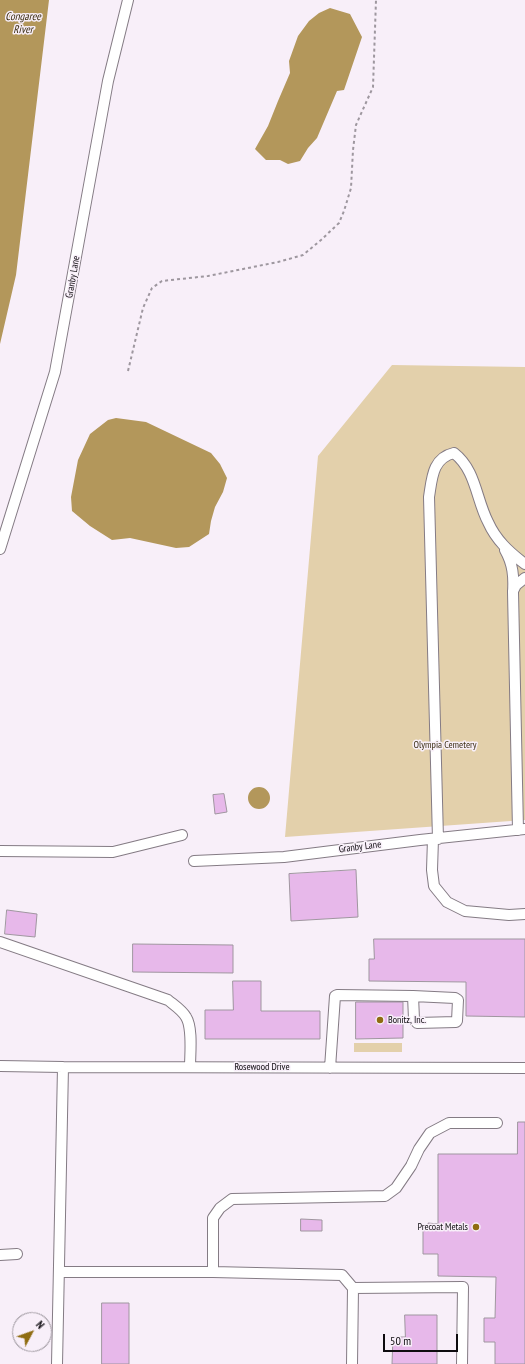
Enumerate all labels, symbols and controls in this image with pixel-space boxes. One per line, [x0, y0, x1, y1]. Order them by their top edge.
water label: Congaree River [5, 10, 41, 36]
street label: Granby Lane [63, 255, 83, 299]
park label: Olympia Cemetery [413, 739, 477, 751]
street label: Granby Lane [338, 838, 382, 856]
place label: Bonitz, Inc. [388, 1014, 426, 1026]
marker: Bonitz, Inc. [375, 1015, 385, 1025]
street label: Rosewood Drive [234, 1061, 290, 1073]
place label: Precoat Metals [417, 1221, 468, 1233]
marker: Precoat Metals [471, 1222, 481, 1232]
north arrow [12, 1312, 52, 1352]
text: N [33, 1318, 48, 1332]
scale bar [385, 1326, 460, 1352]
text: 50 m [390, 1333, 411, 1348]

